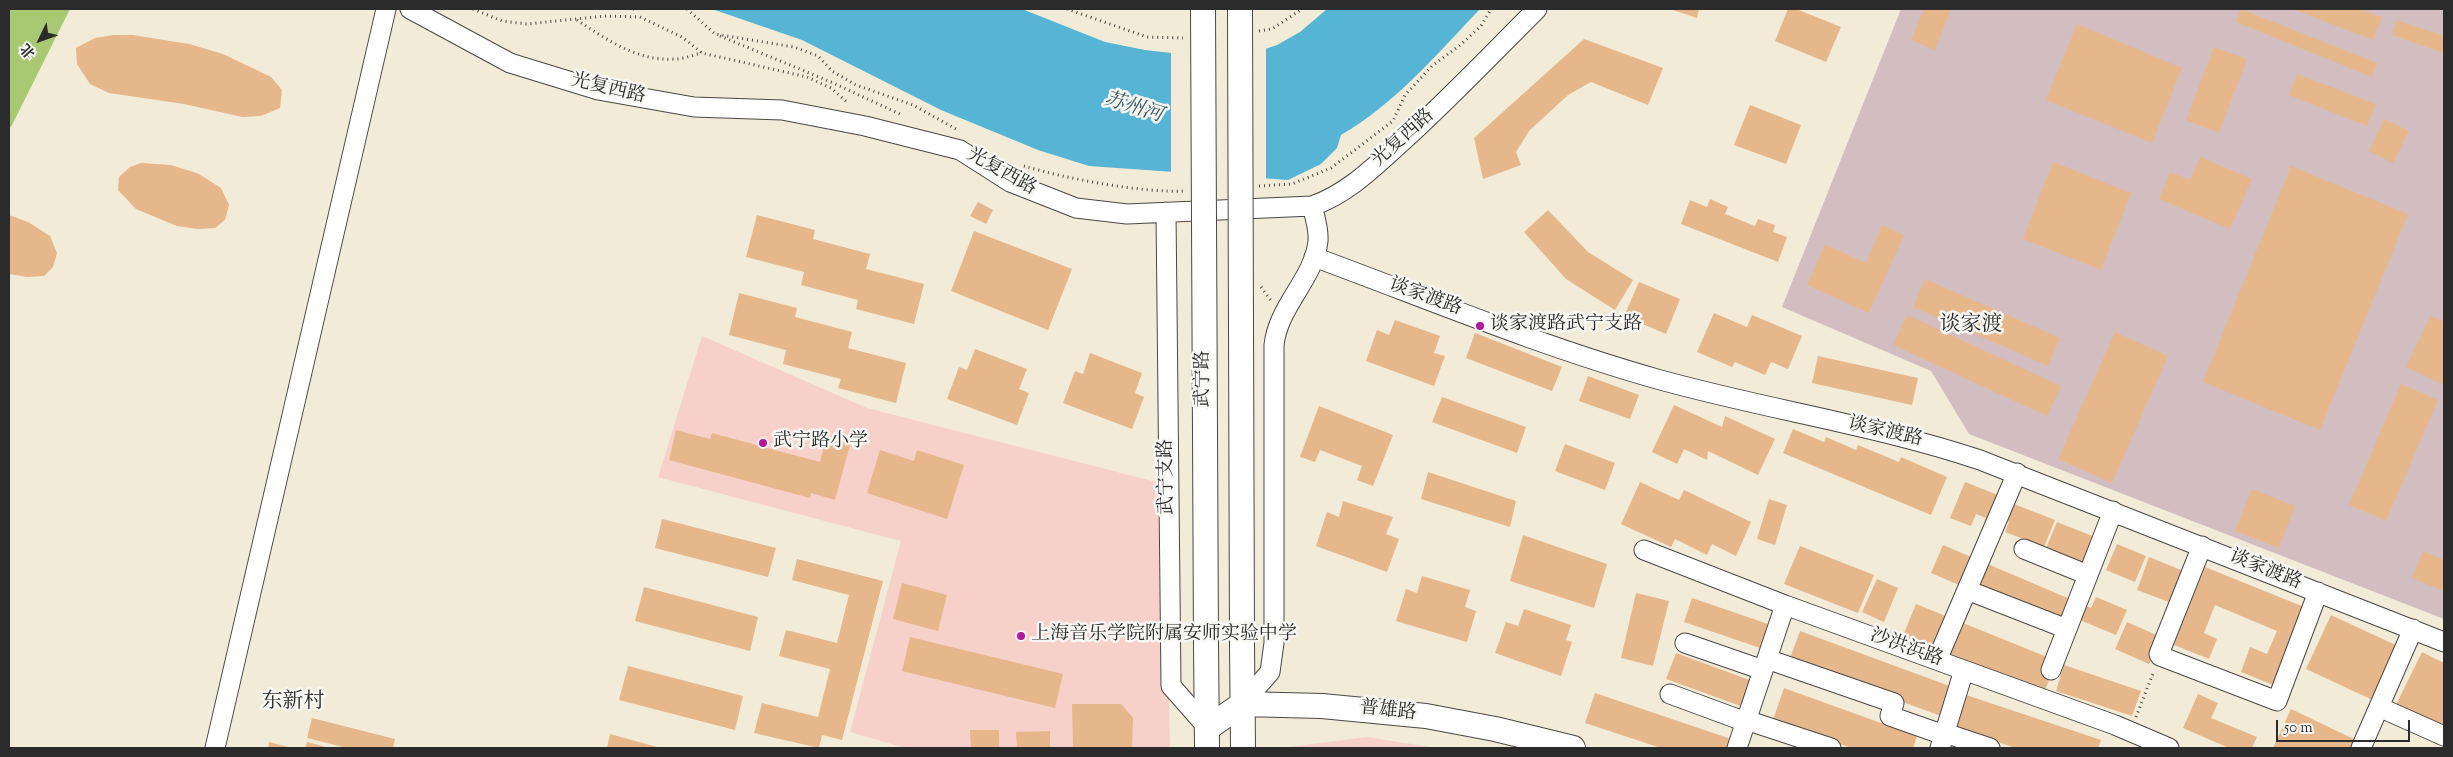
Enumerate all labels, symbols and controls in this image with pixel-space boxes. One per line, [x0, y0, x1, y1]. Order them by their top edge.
north arrow [15, 15, 65, 65]
text: 北 [17, 38, 41, 62]
street label: 光复西路 [568, 70, 648, 110]
water label: 苏州河 [1101, 89, 1165, 129]
street label: 光复西路 [1368, 105, 1440, 173]
street label: 光复西路 [962, 145, 1040, 201]
street label: 谈家渡路 [1385, 274, 1465, 322]
district label: 谈家渡 [1940, 313, 2002, 339]
place label: 谈家渡路武宁支路 [1490, 315, 1642, 337]
marker: 谈家渡路武宁支路 [1474, 320, 1486, 332]
street label: 武宁路 [1194, 351, 1216, 407]
street label: 谈家渡路 [1845, 413, 1925, 453]
place label: 武宁路小学 [773, 432, 868, 454]
marker: 武宁路小学 [757, 437, 769, 449]
street label: 武宁支路 [1156, 439, 1180, 515]
street label: 谈家渡路 [2225, 546, 2305, 596]
place label: 上海音乐学院附属安师实验中学 [1031, 625, 1297, 647]
street label: 沙洪浜路 [1866, 625, 1946, 673]
marker: 上海音乐学院附属安师实验中学 [1015, 630, 1027, 642]
district label: 东新村 [262, 690, 324, 716]
street label: 普雄路 [1358, 698, 1418, 726]
scale bar [2278, 710, 2412, 742]
text: 50 m [2284, 718, 2313, 739]

